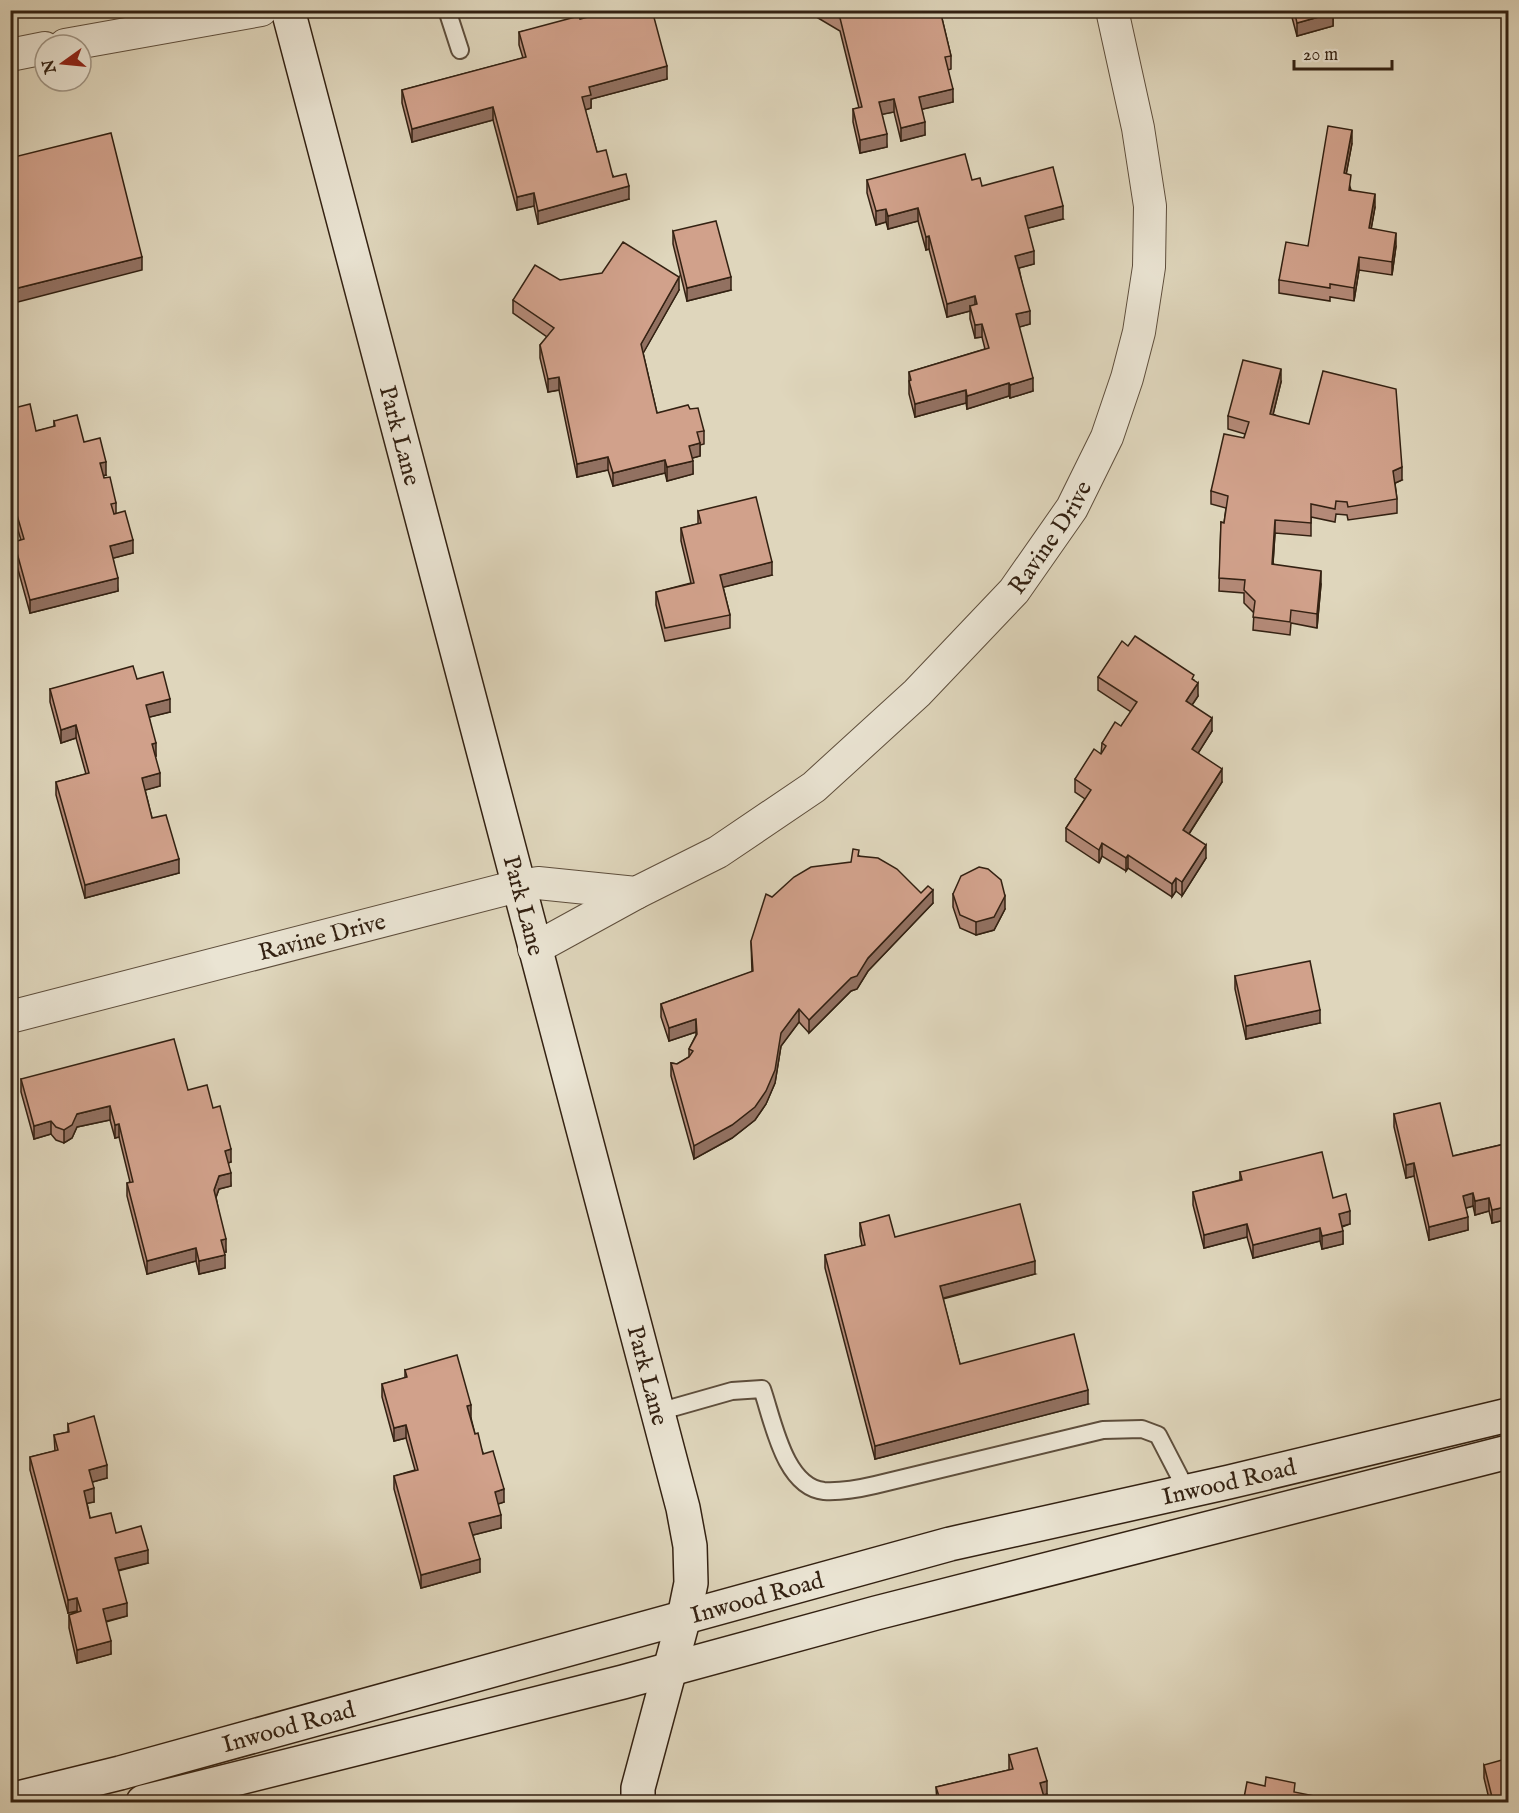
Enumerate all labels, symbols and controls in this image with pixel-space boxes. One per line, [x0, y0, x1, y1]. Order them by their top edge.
north arrow [33, 33, 93, 93]
scale bar [1294, 33, 1392, 71]
text: 20 m [1303, 44, 1338, 67]
text: N [39, 57, 62, 77]
street label: Park Lane [371, 382, 427, 489]
street label: Ravine Drive [1002, 476, 1100, 601]
street label: Park Lane [495, 852, 551, 959]
street label: Ravine Drive [255, 907, 389, 969]
street label: Park Lane [619, 1322, 675, 1429]
street label: Inwood Road [1159, 1452, 1300, 1513]
street label: Inwood Road [687, 1566, 828, 1632]
street label: Inwood Road [219, 1695, 359, 1761]

